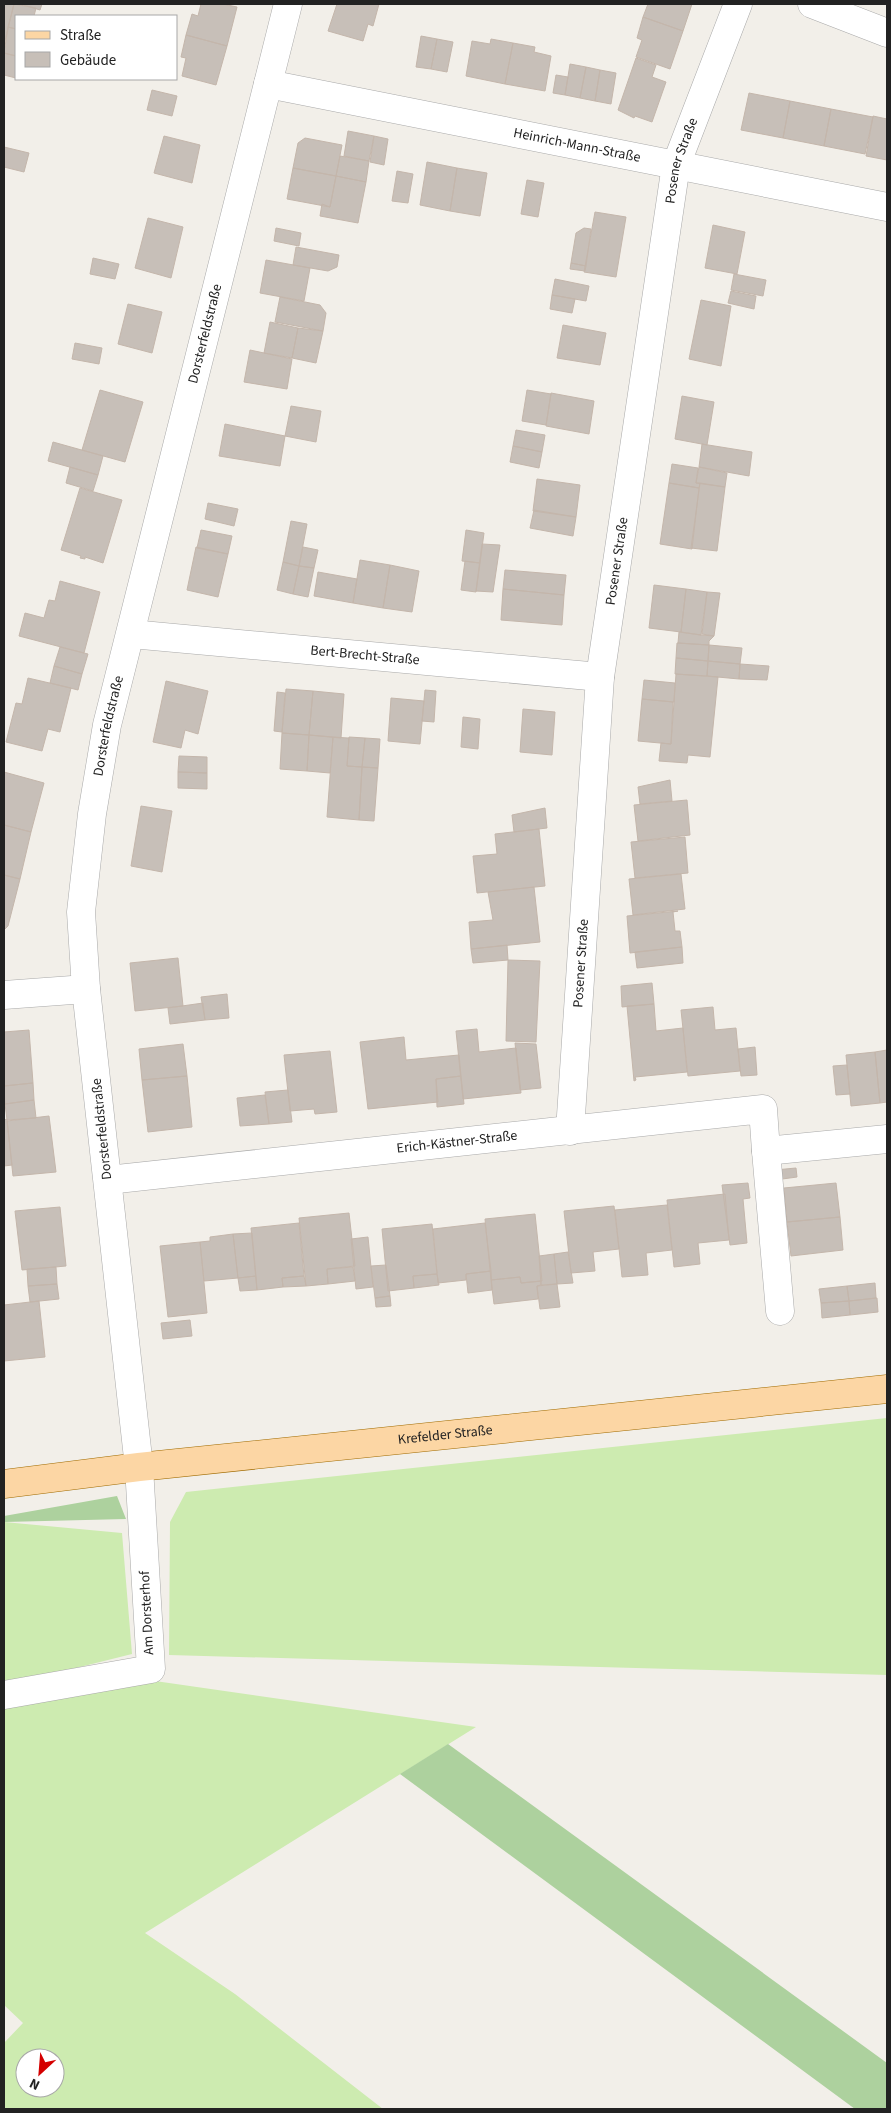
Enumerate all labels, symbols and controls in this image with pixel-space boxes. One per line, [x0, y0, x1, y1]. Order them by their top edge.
legend [15, 15, 178, 80]
text: Straße [60, 25, 101, 46]
text: Gebäude [60, 50, 116, 71]
street label: Posener Straße [660, 115, 703, 205]
street label: Heinrich-Mann-Straße [512, 123, 642, 168]
street label: Dorsterfeldstraße [183, 282, 227, 386]
street label: Posener Straße [601, 516, 634, 607]
street label: Bert-Brecht-Straße [309, 640, 421, 670]
street label: Dorsterfeldstraße [89, 674, 129, 778]
street label: Posener Straße [568, 918, 594, 1008]
street label: Dorsterfeldstraße [87, 1077, 117, 1181]
street label: Erich-Kästner-Straße [396, 1126, 518, 1159]
street label: Krefelder Straße [397, 1420, 494, 1450]
street label: Am Dorsterhof [135, 1570, 159, 1656]
north arrow [15, 2048, 65, 2098]
text: N [26, 2073, 43, 2095]

